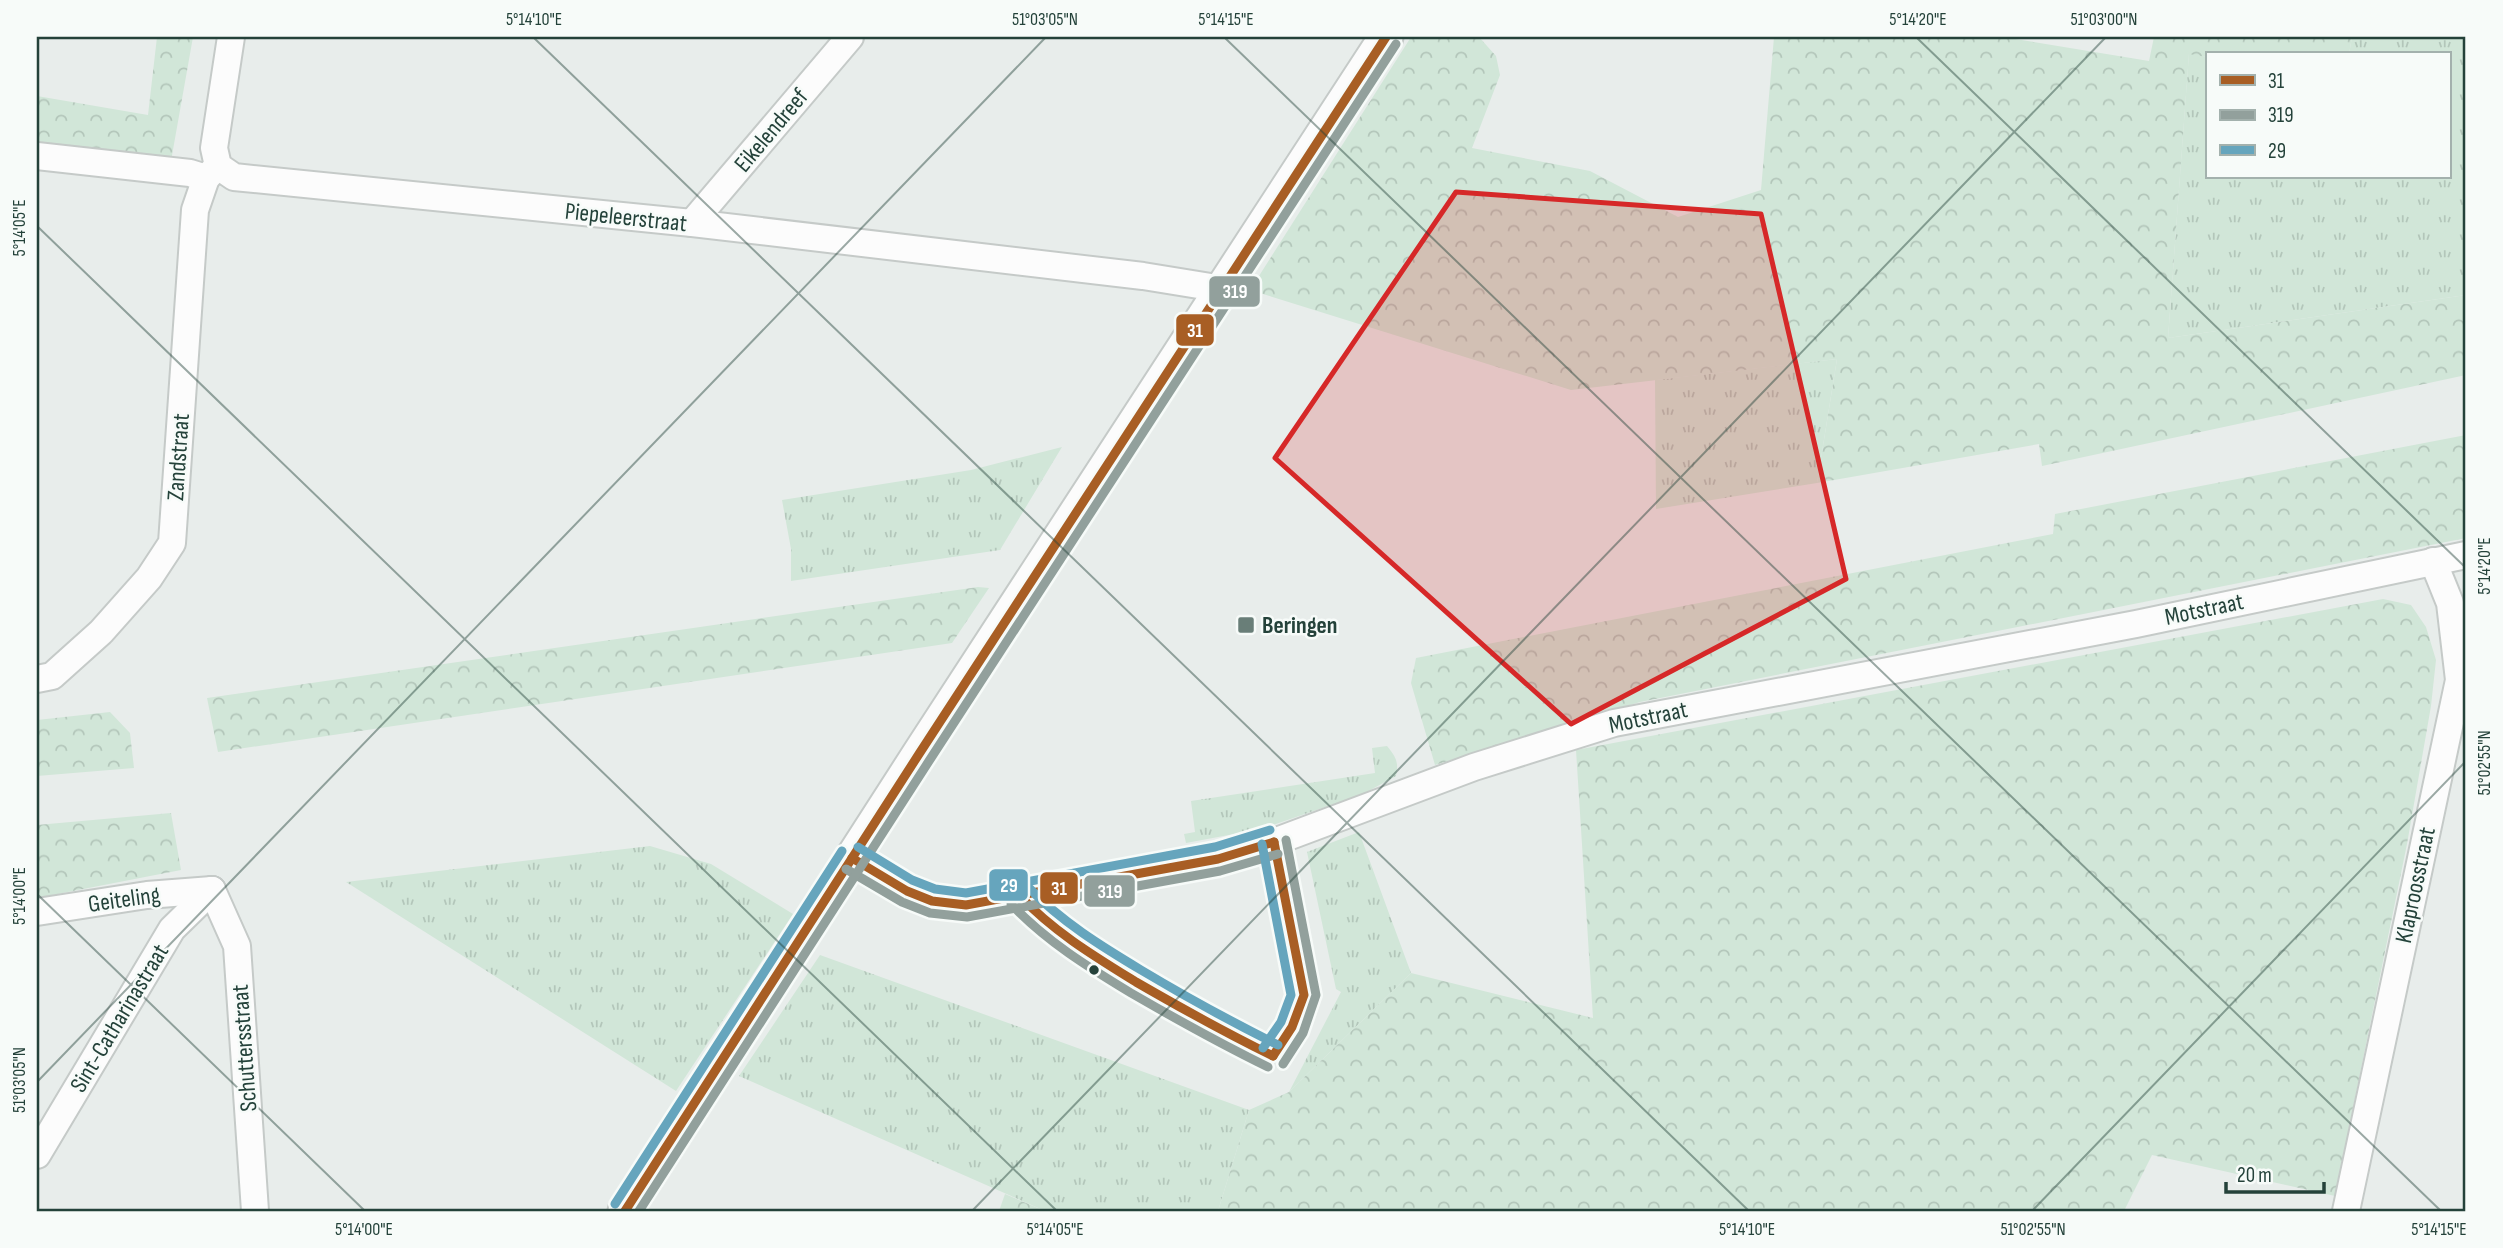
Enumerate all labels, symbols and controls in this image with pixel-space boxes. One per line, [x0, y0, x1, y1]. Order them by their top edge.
text: 5°14'10"E [506, 9, 562, 30]
text: 51°03'05"N [1012, 9, 1078, 30]
text: 5°14'15"E [1198, 9, 1254, 30]
text: 5°14'20"E [1889, 9, 1947, 30]
text: 51°03'00"N [2071, 9, 2137, 30]
legend [2206, 52, 2450, 178]
text: 31 [2268, 69, 2285, 94]
street label: Eikelendreef [728, 82, 815, 178]
text: 319 [2268, 103, 2293, 128]
text: 29 [2268, 139, 2286, 164]
street label: Piepeleerstraat [564, 197, 688, 238]
text: 5°14'05"E [9, 199, 30, 257]
line badge: 319 [1208, 275, 1261, 308]
text: 319 [1223, 281, 1247, 304]
line badge: 31 [1175, 313, 1215, 347]
text: 31 [1187, 320, 1204, 343]
street label: Zandstraat [161, 412, 196, 502]
text: 5°14'20"E [2474, 537, 2495, 595]
street label: Motstraat [2162, 587, 2246, 632]
place label: Beringen [1262, 611, 1338, 640]
marker: Beringen [1236, 615, 1256, 635]
street label: Motstraat [1606, 695, 1690, 740]
text: 51°02'55"N [2474, 730, 2495, 796]
street label: Klaproosstraat [2389, 825, 2442, 946]
text: 5°14'00"E [9, 867, 30, 925]
line badge: 29 [988, 868, 1029, 902]
line badge: 31 [1039, 871, 1079, 905]
line badge: 319 [1083, 874, 1136, 908]
text: 29 [1000, 875, 1018, 898]
text: 31 [1051, 878, 1068, 901]
street label: Geiteling [86, 880, 162, 919]
text: 319 [1098, 881, 1122, 904]
street label: Sint-Catharinastraat [64, 939, 175, 1098]
unlabelled marker [1087, 963, 1101, 977]
street label: Schuttersstraat [226, 983, 263, 1113]
text: 51°03'05"N [9, 1047, 30, 1113]
scale bar [2226, 1150, 2324, 1194]
text: 20 m [2237, 1163, 2272, 1188]
text: 5°14'00"E [335, 1219, 393, 1240]
text: 5°14'05"E [1026, 1219, 1084, 1240]
text: 5°14'10"E [1719, 1219, 1775, 1240]
text: 51°02'55"N [2000, 1219, 2066, 1240]
text: 5°14'15"E [2411, 1219, 2467, 1240]

